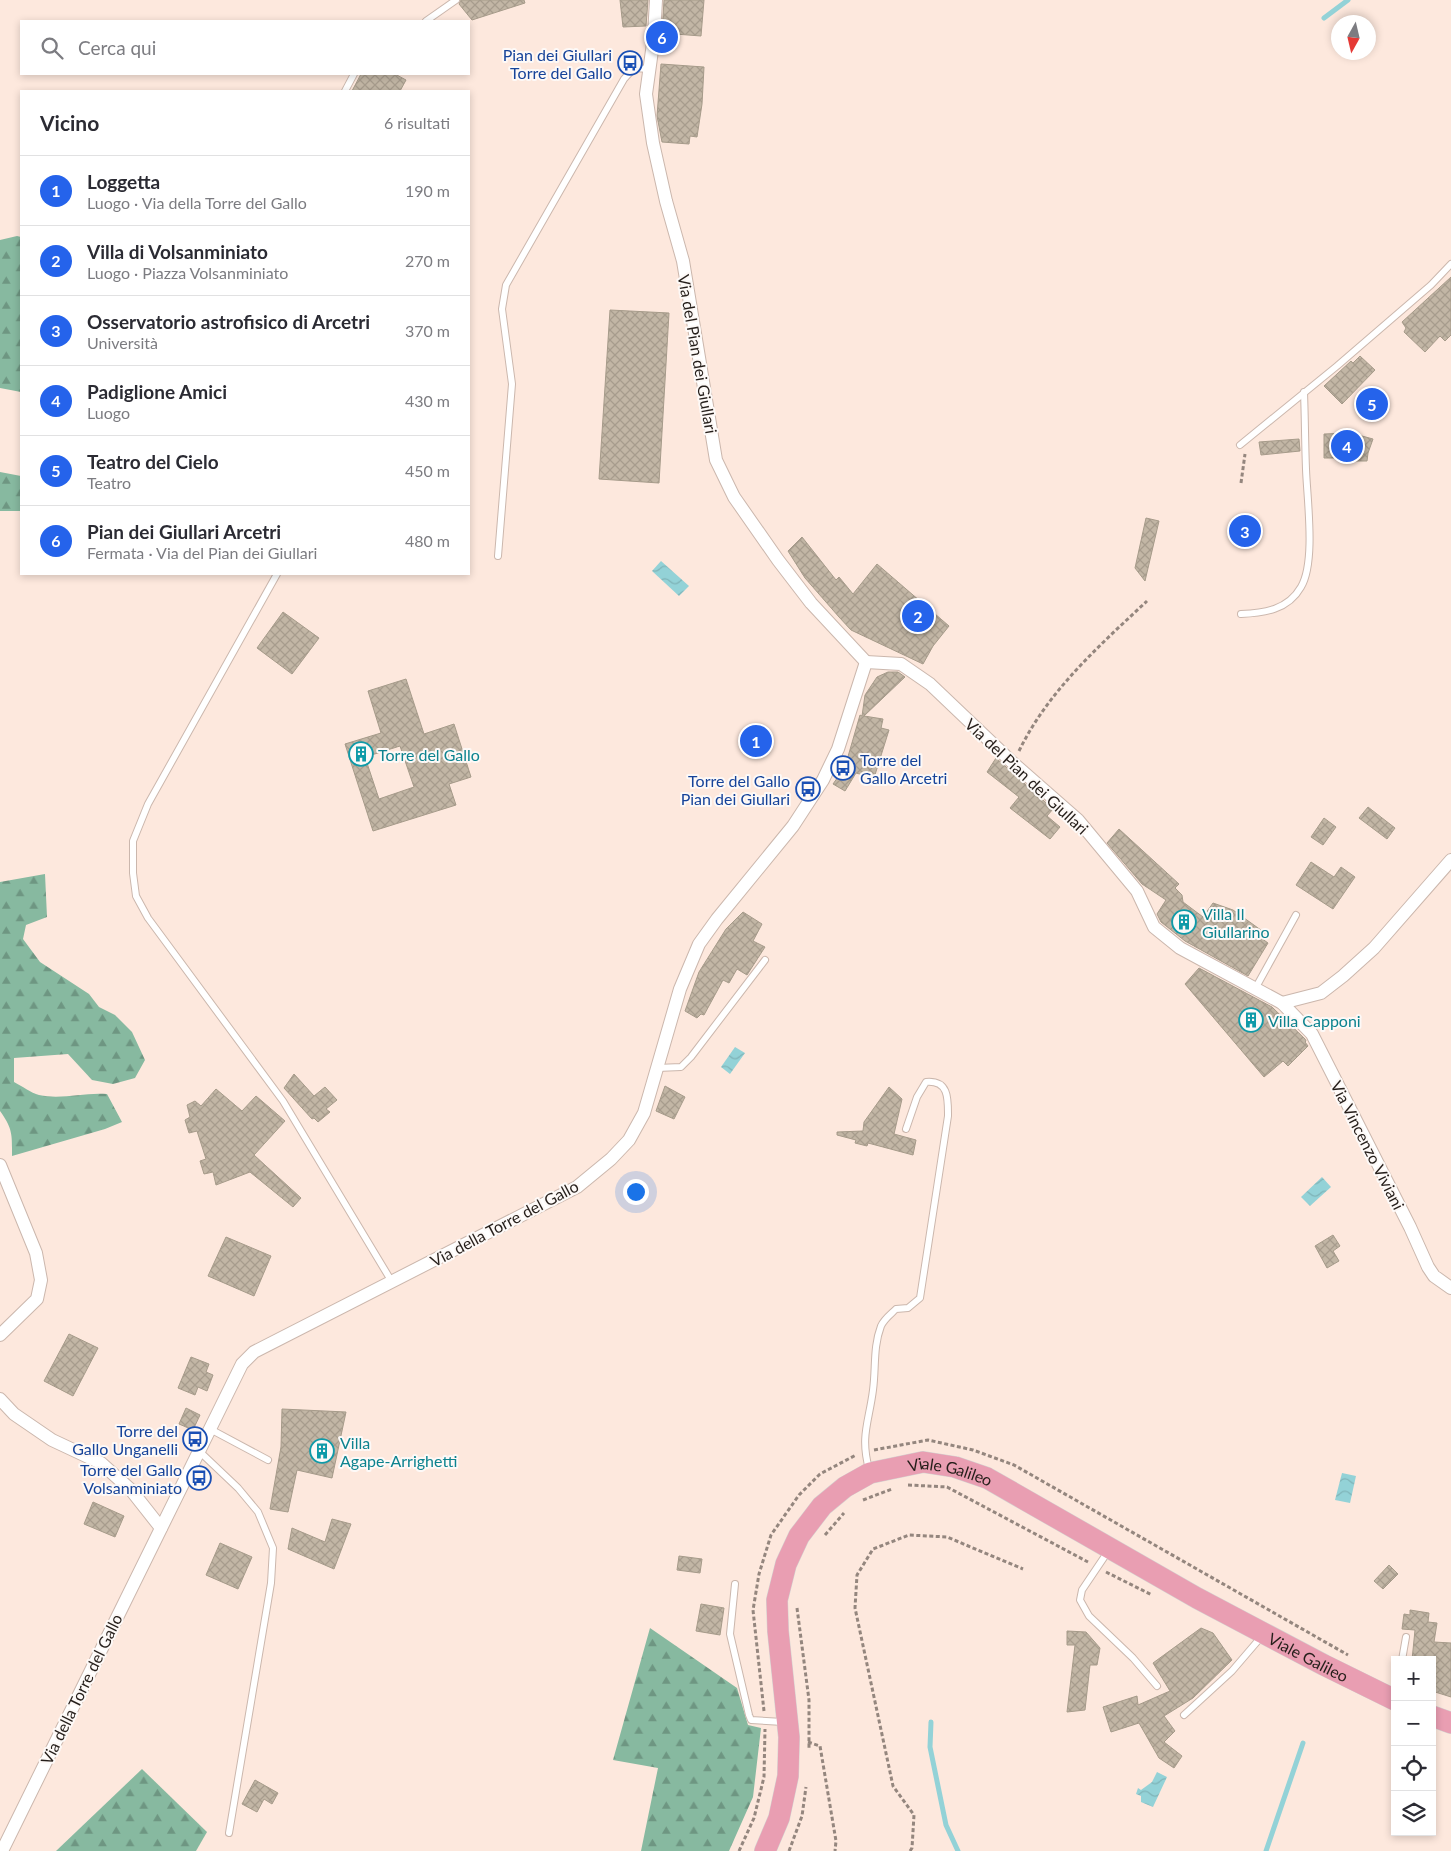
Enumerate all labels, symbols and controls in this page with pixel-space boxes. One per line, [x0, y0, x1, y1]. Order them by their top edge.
north arrow [1331, 15, 1376, 60]
pin: 6 [646, 18, 678, 56]
search box [20, 20, 470, 75]
icon: search [38, 34, 66, 62]
text: Cerca qui [78, 36, 156, 59]
place label: Pian dei Giullari Torre del Gallo [503, 45, 612, 82]
bus stop icon: Pian dei Giullari Torre del Gallo [617, 50, 643, 76]
text: Vicino [40, 110, 99, 135]
text: 6 risultati [384, 113, 450, 132]
text: Loggetta [87, 170, 160, 193]
text: 1 [51, 181, 61, 200]
text: 190 m [405, 181, 450, 200]
text: Luogo · Via della Torre del Gallo [87, 193, 307, 212]
text: Villa di Volsanminiato [87, 240, 268, 263]
text: 2 [51, 251, 61, 270]
text: 270 m [405, 251, 450, 270]
text: Luogo · Piazza Volsanminiato [87, 263, 288, 282]
street label: Via del Pian dei Giullari [675, 273, 721, 435]
text: Osservatorio astrofisico di Arcetri [87, 310, 370, 333]
text: 3 [51, 321, 61, 340]
text: 370 m [405, 321, 450, 340]
text: Università [87, 333, 158, 352]
text: Padiglione Amici [87, 380, 227, 403]
pin: 5 [1356, 385, 1388, 423]
text: 4 [51, 391, 61, 410]
text: 430 m [405, 391, 450, 410]
text: Luogo [87, 403, 130, 422]
pin: 4 [1331, 427, 1363, 465]
text: Teatro del Cielo [87, 450, 219, 473]
text: 5 [51, 461, 61, 480]
text: 450 m [405, 461, 450, 480]
text: Teatro [87, 473, 131, 492]
pin: 3 [1229, 512, 1261, 550]
text: Pian dei Giullari Arcetri [87, 520, 281, 543]
text: 6 [51, 531, 61, 550]
text: 480 m [405, 531, 450, 550]
text: Fermata · Via del Pian dei Giullari [87, 543, 317, 562]
pin: 2 [902, 597, 934, 635]
street label: Via del Pian dei Giullari [962, 714, 1092, 838]
pin: 1 [740, 722, 772, 760]
building icon: Torre del Gallo [348, 741, 374, 767]
place label: Torre del Gallo [378, 745, 480, 764]
place label: Torre del Gallo Arcetri [860, 750, 947, 787]
bus stop icon: Torre del Gallo Arcetri [830, 755, 856, 781]
place label: Torre del Gallo Pian dei Giullari [681, 771, 790, 808]
bus stop icon: Torre del Gallo Pian dei Giullari [795, 776, 821, 802]
place label: Villa Il Giullarino [1202, 904, 1270, 941]
building icon: Villa Il Giullarino [1171, 909, 1197, 935]
building icon: Villa Capponi [1238, 1007, 1264, 1033]
place label: Villa Capponi [1268, 1011, 1361, 1030]
street label: Via Vincenzo Viviani [1327, 1078, 1409, 1212]
street label: Via della Torre del Gallo [427, 1176, 581, 1270]
your location [623, 1179, 649, 1205]
place label: Torre del Gallo Unganelli [72, 1421, 178, 1458]
bus stop icon: Torre del Gallo Unganelli [182, 1426, 208, 1452]
place label: Villa Agape-Arrighetti [340, 1433, 457, 1470]
building icon: Villa Agape-Arrighetti [309, 1438, 335, 1464]
street label: Viale Galileo [906, 1452, 997, 1489]
place label: Torre del Gallo Volsanminiato [80, 1460, 182, 1497]
bus stop icon: Torre del Gallo Volsanminiato [186, 1465, 212, 1491]
street label: Via della Torre del Gallo [36, 1611, 126, 1767]
street label: Viale Galileo [1265, 1628, 1352, 1685]
map controls [1391, 1656, 1436, 1836]
button: + [1391, 1656, 1436, 1701]
button: − [1391, 1701, 1436, 1746]
button: locate [1391, 1746, 1436, 1791]
button: layers [1391, 1791, 1436, 1836]

